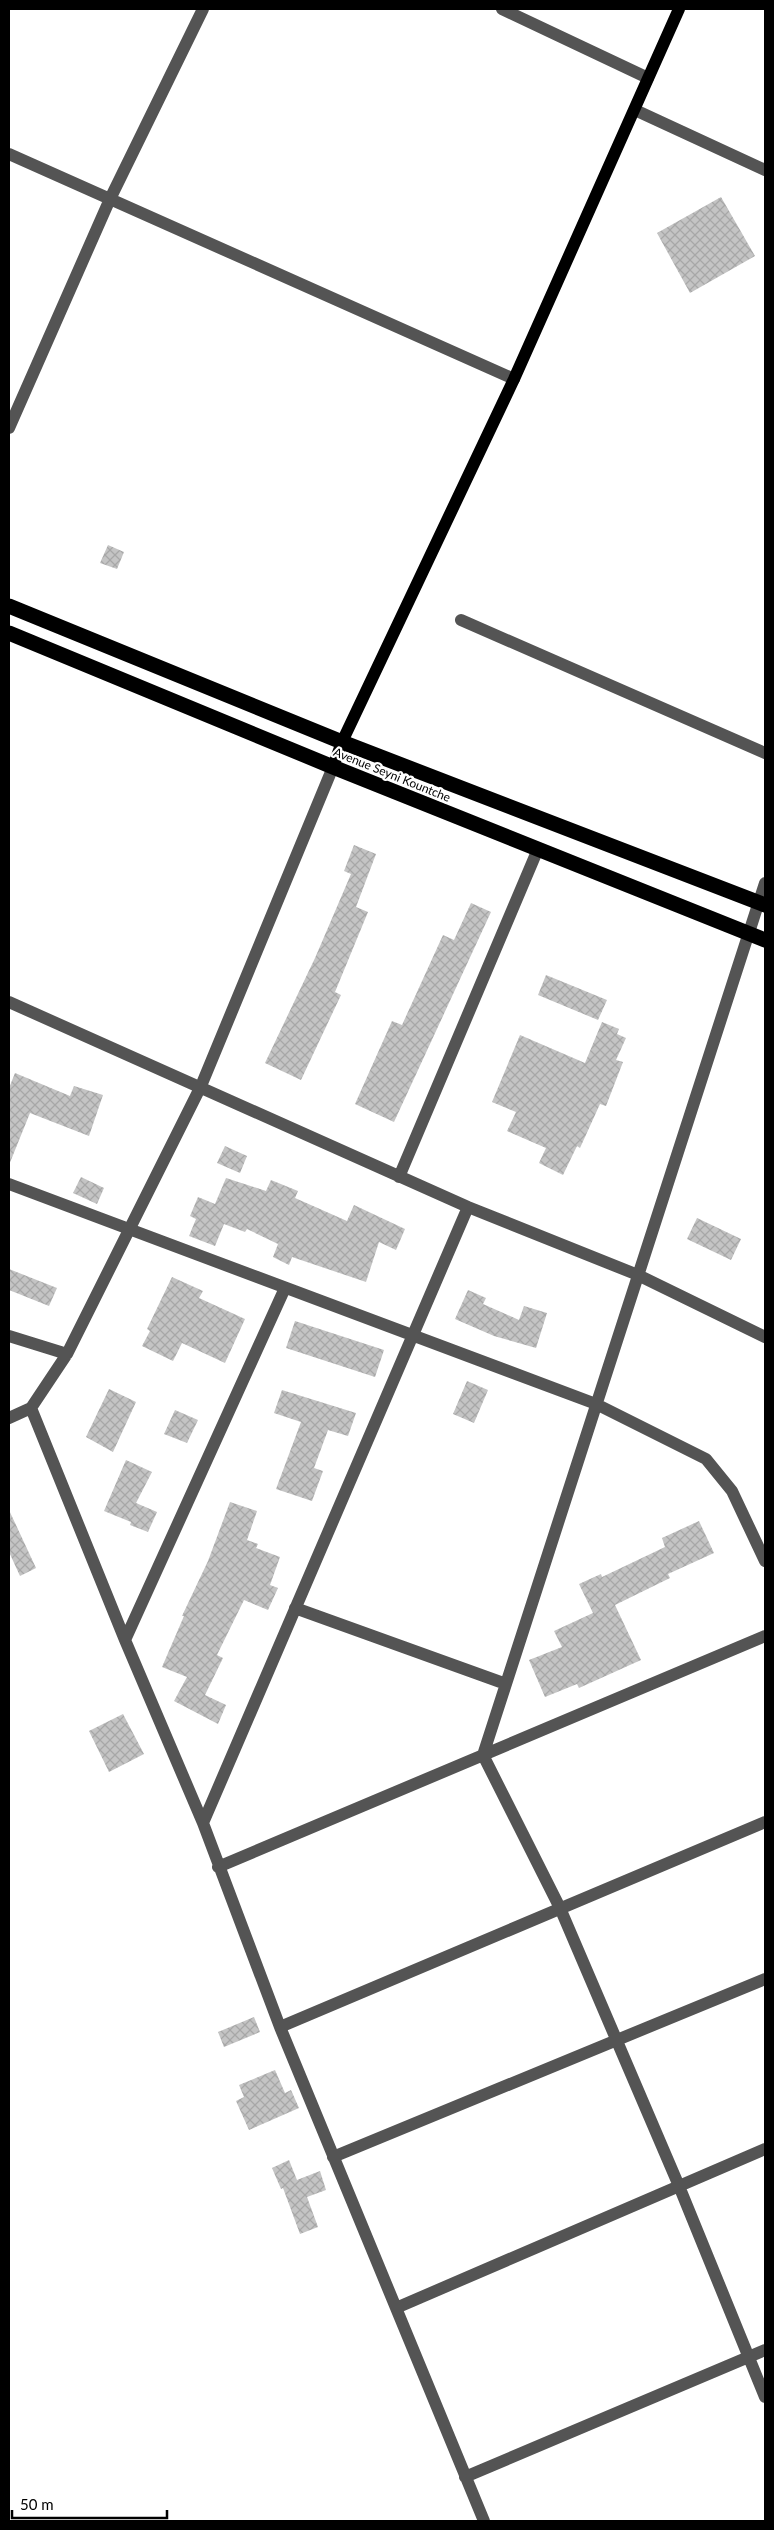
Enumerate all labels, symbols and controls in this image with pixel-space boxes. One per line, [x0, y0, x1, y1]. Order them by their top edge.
street label: Avenue Seyni Kountche [331, 744, 453, 805]
scale bar [12, 2488, 168, 2520]
text: 50 m [20, 2495, 54, 2513]

